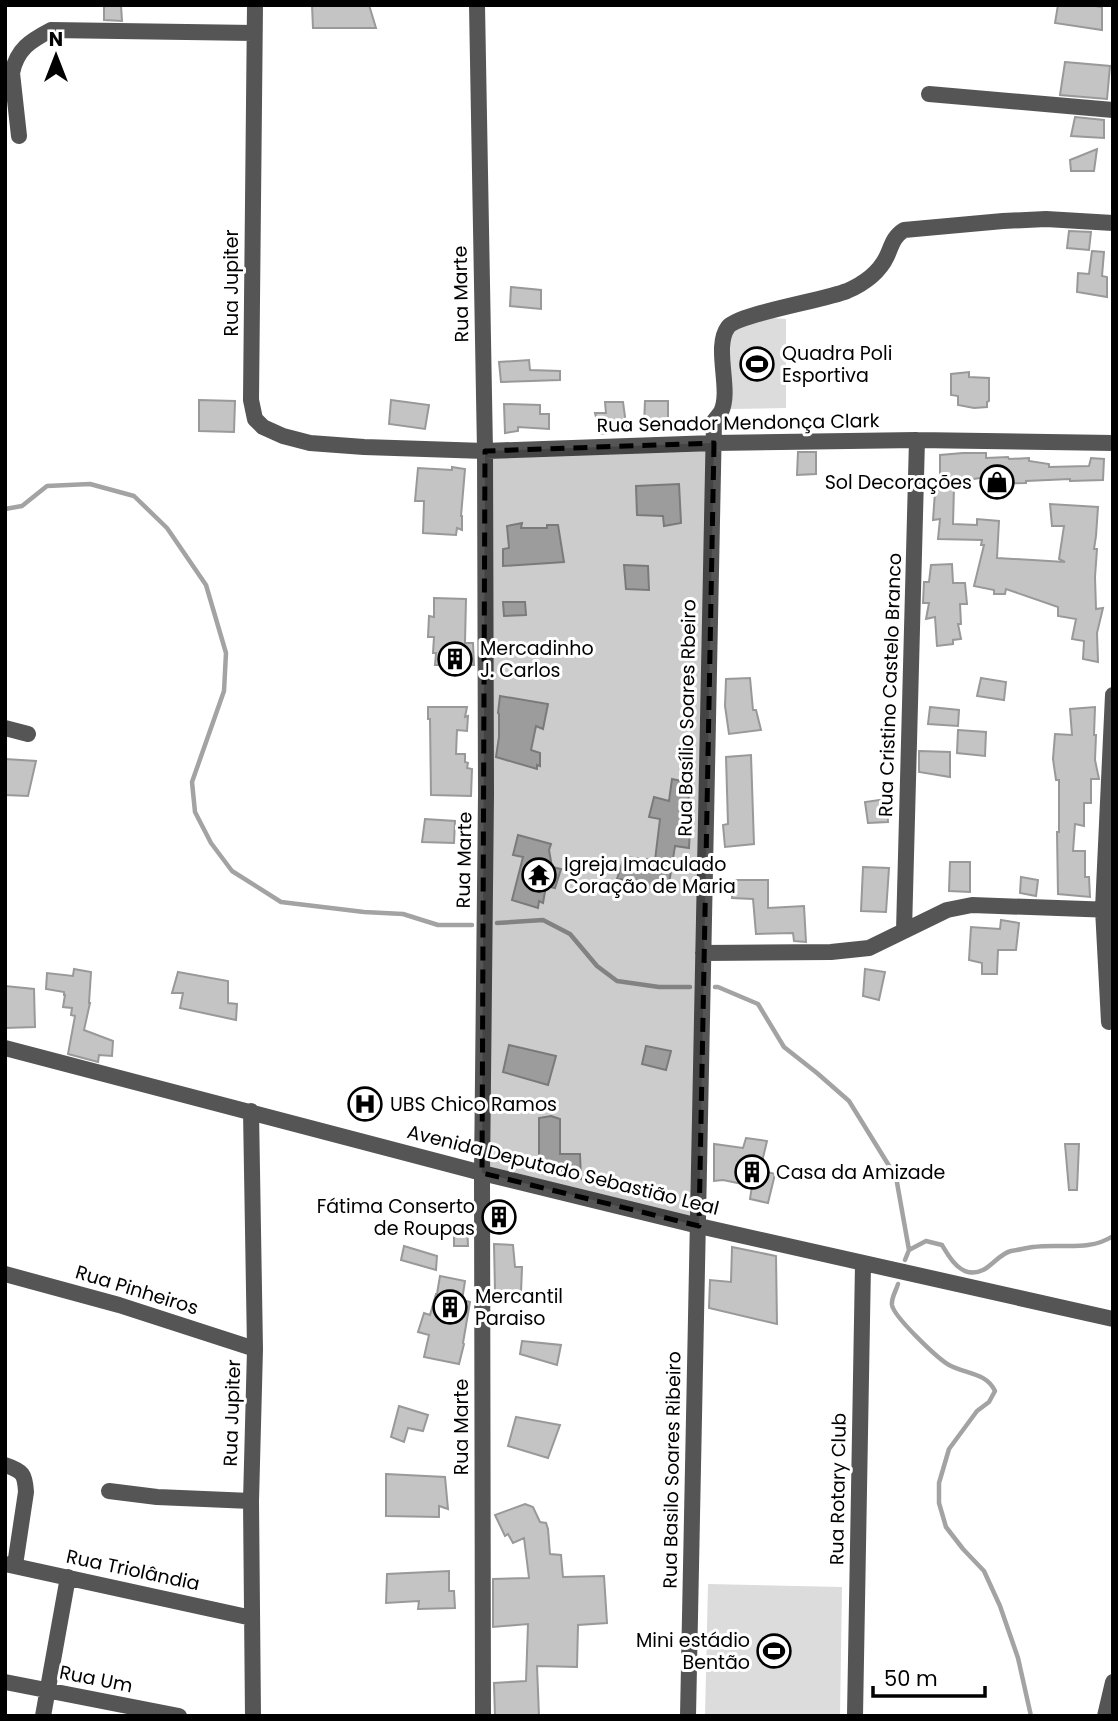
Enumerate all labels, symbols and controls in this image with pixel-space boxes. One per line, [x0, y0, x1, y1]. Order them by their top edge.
north arrow [21, 21, 91, 91]
text: N [49, 26, 63, 53]
street label: Rua Jupiter [218, 229, 245, 337]
street label: Rua Marte [447, 245, 475, 343]
place label: Quadra Poli Esportiva [782, 340, 892, 389]
sports icon: Quadra Poli Esportiva [738, 345, 776, 383]
street label: Rua Senador Mendonça Clark [596, 407, 880, 439]
shop icon: Sol Decorações [978, 463, 1016, 501]
place label: Sol Decorações [825, 469, 972, 496]
street label: Rua Cristino Castelo Branco [872, 552, 908, 818]
street label: Rua Basílio Soares Rbeiro [671, 599, 703, 837]
place label: Mercadinho J. Carlos [480, 635, 594, 684]
building icon: Mercadinho J. Carlos [436, 640, 474, 678]
street label: Rua Marte [450, 811, 478, 909]
place label: Igreja Imaculado Coração de Maria [564, 851, 736, 900]
temple icon: Igreja Imaculado Coração de Maria [520, 856, 558, 894]
hospital icon: UBS Chico Ramos [346, 1085, 384, 1123]
place label: UBS Chico Ramos [390, 1091, 557, 1118]
street label: Avenida Deputado Sebastião Leal [404, 1118, 722, 1222]
building icon: Casa da Amizade [733, 1153, 771, 1191]
place label: Casa da Amizade [776, 1159, 945, 1186]
place label: Fátima Conserto de Roupas [317, 1193, 475, 1242]
building icon: Fátima Conserto de Roupas [480, 1198, 518, 1236]
street label: Rua Pinheiros [72, 1258, 202, 1322]
place label: Mercantil Paraiso [475, 1283, 563, 1332]
building icon: Mercantil Paraiso [431, 1288, 469, 1326]
street label: Rua Basilo Soares Ribeiro [656, 1351, 688, 1589]
street label: Rua Jupiter [217, 1359, 247, 1467]
street label: Rua Marte [448, 1379, 475, 1475]
street label: Rua Rotary Club [823, 1412, 853, 1565]
street label: Rua Triolândia [64, 1543, 202, 1597]
place label: Mini estádio Bentão [636, 1627, 750, 1676]
sports icon: Mini estádio Bentão [755, 1632, 793, 1670]
scale bar [873, 1654, 985, 1698]
street label: Rua Um [57, 1659, 135, 1699]
text: 50 m [884, 1664, 938, 1693]

